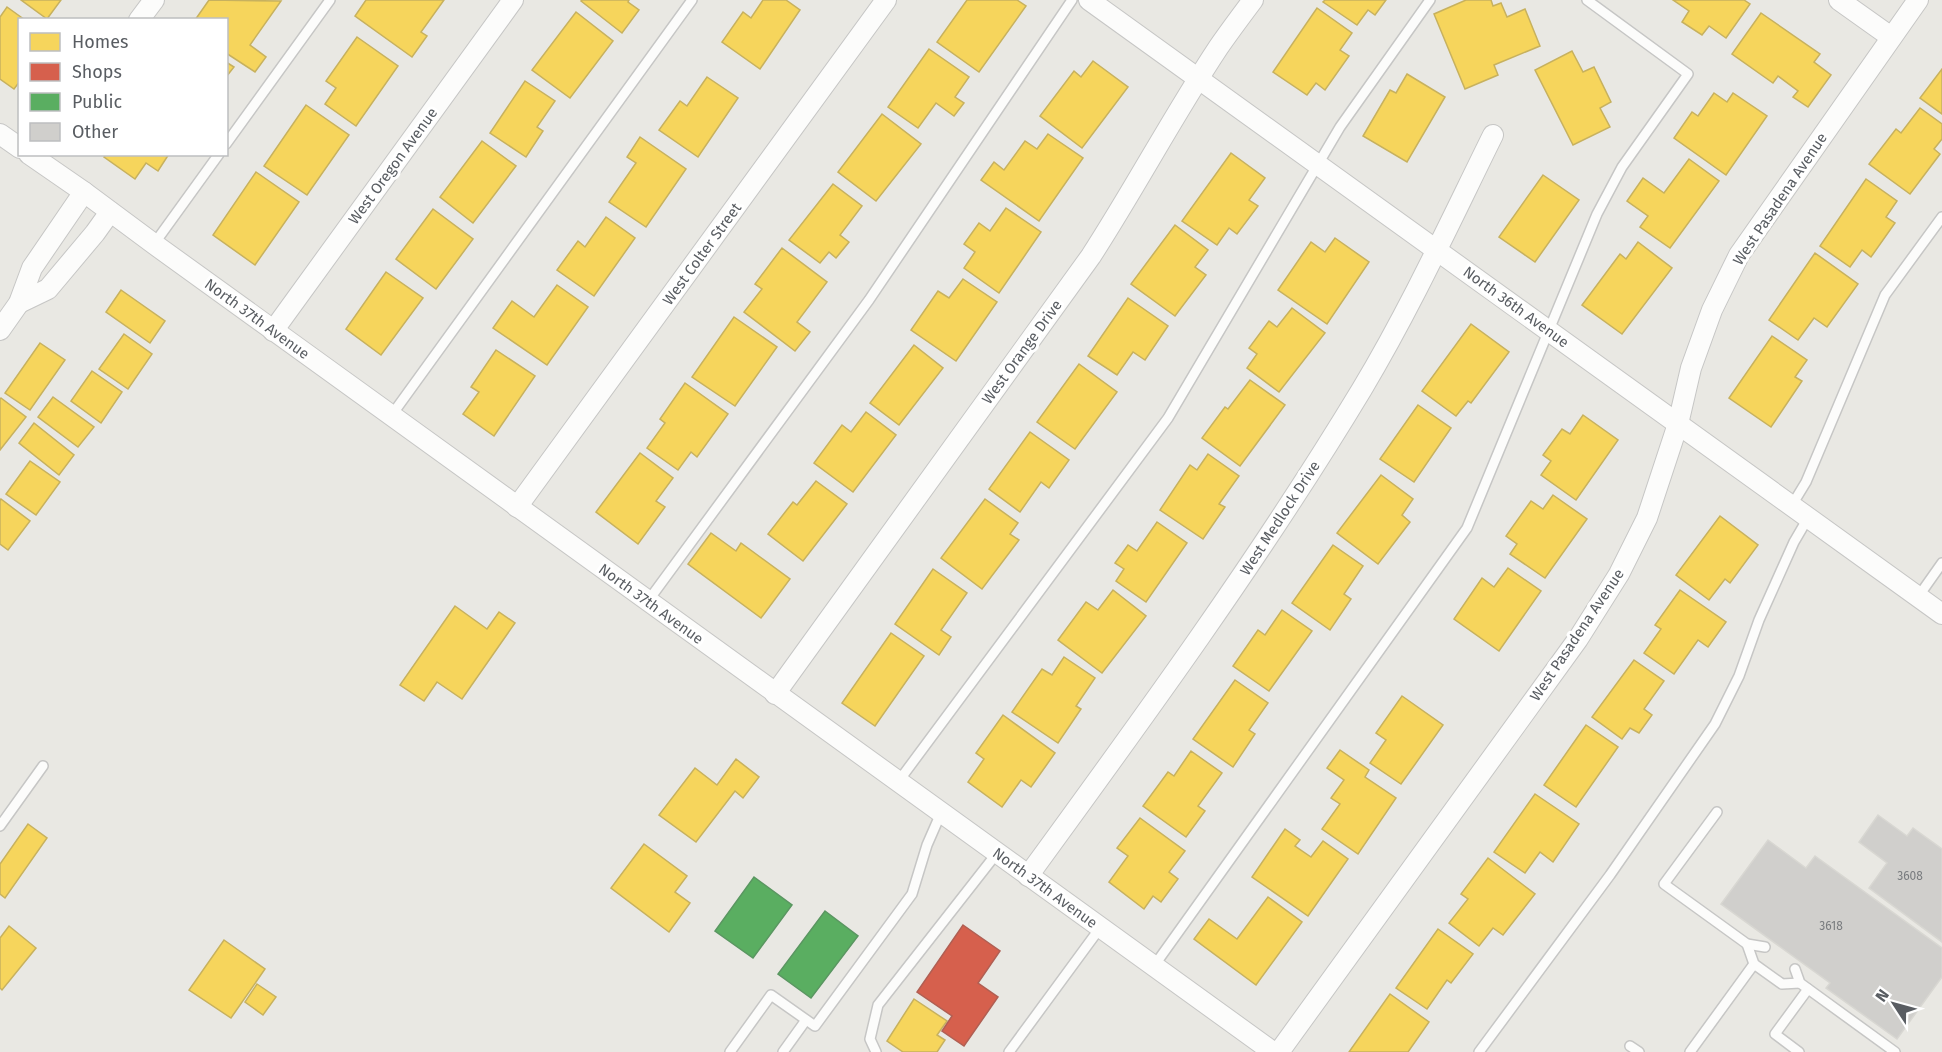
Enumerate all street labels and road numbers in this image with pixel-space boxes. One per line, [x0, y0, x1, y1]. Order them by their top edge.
street label: West Oregon Avenue [345, 104, 441, 228]
street label: West Pasadena Avenue [1729, 129, 1831, 269]
street label: West Colter Street [659, 199, 745, 309]
street label: North 36th Avenue [1460, 263, 1572, 351]
street label: North 37th Avenue [201, 275, 313, 363]
street label: West Orange Drive [978, 296, 1066, 408]
street label: West Medlock Drive [1236, 457, 1324, 579]
street label: North 37th Avenue [595, 560, 707, 648]
street label: West Pasadena Avenue [1526, 565, 1628, 705]
street label: North 37th Avenue [989, 844, 1101, 932]

